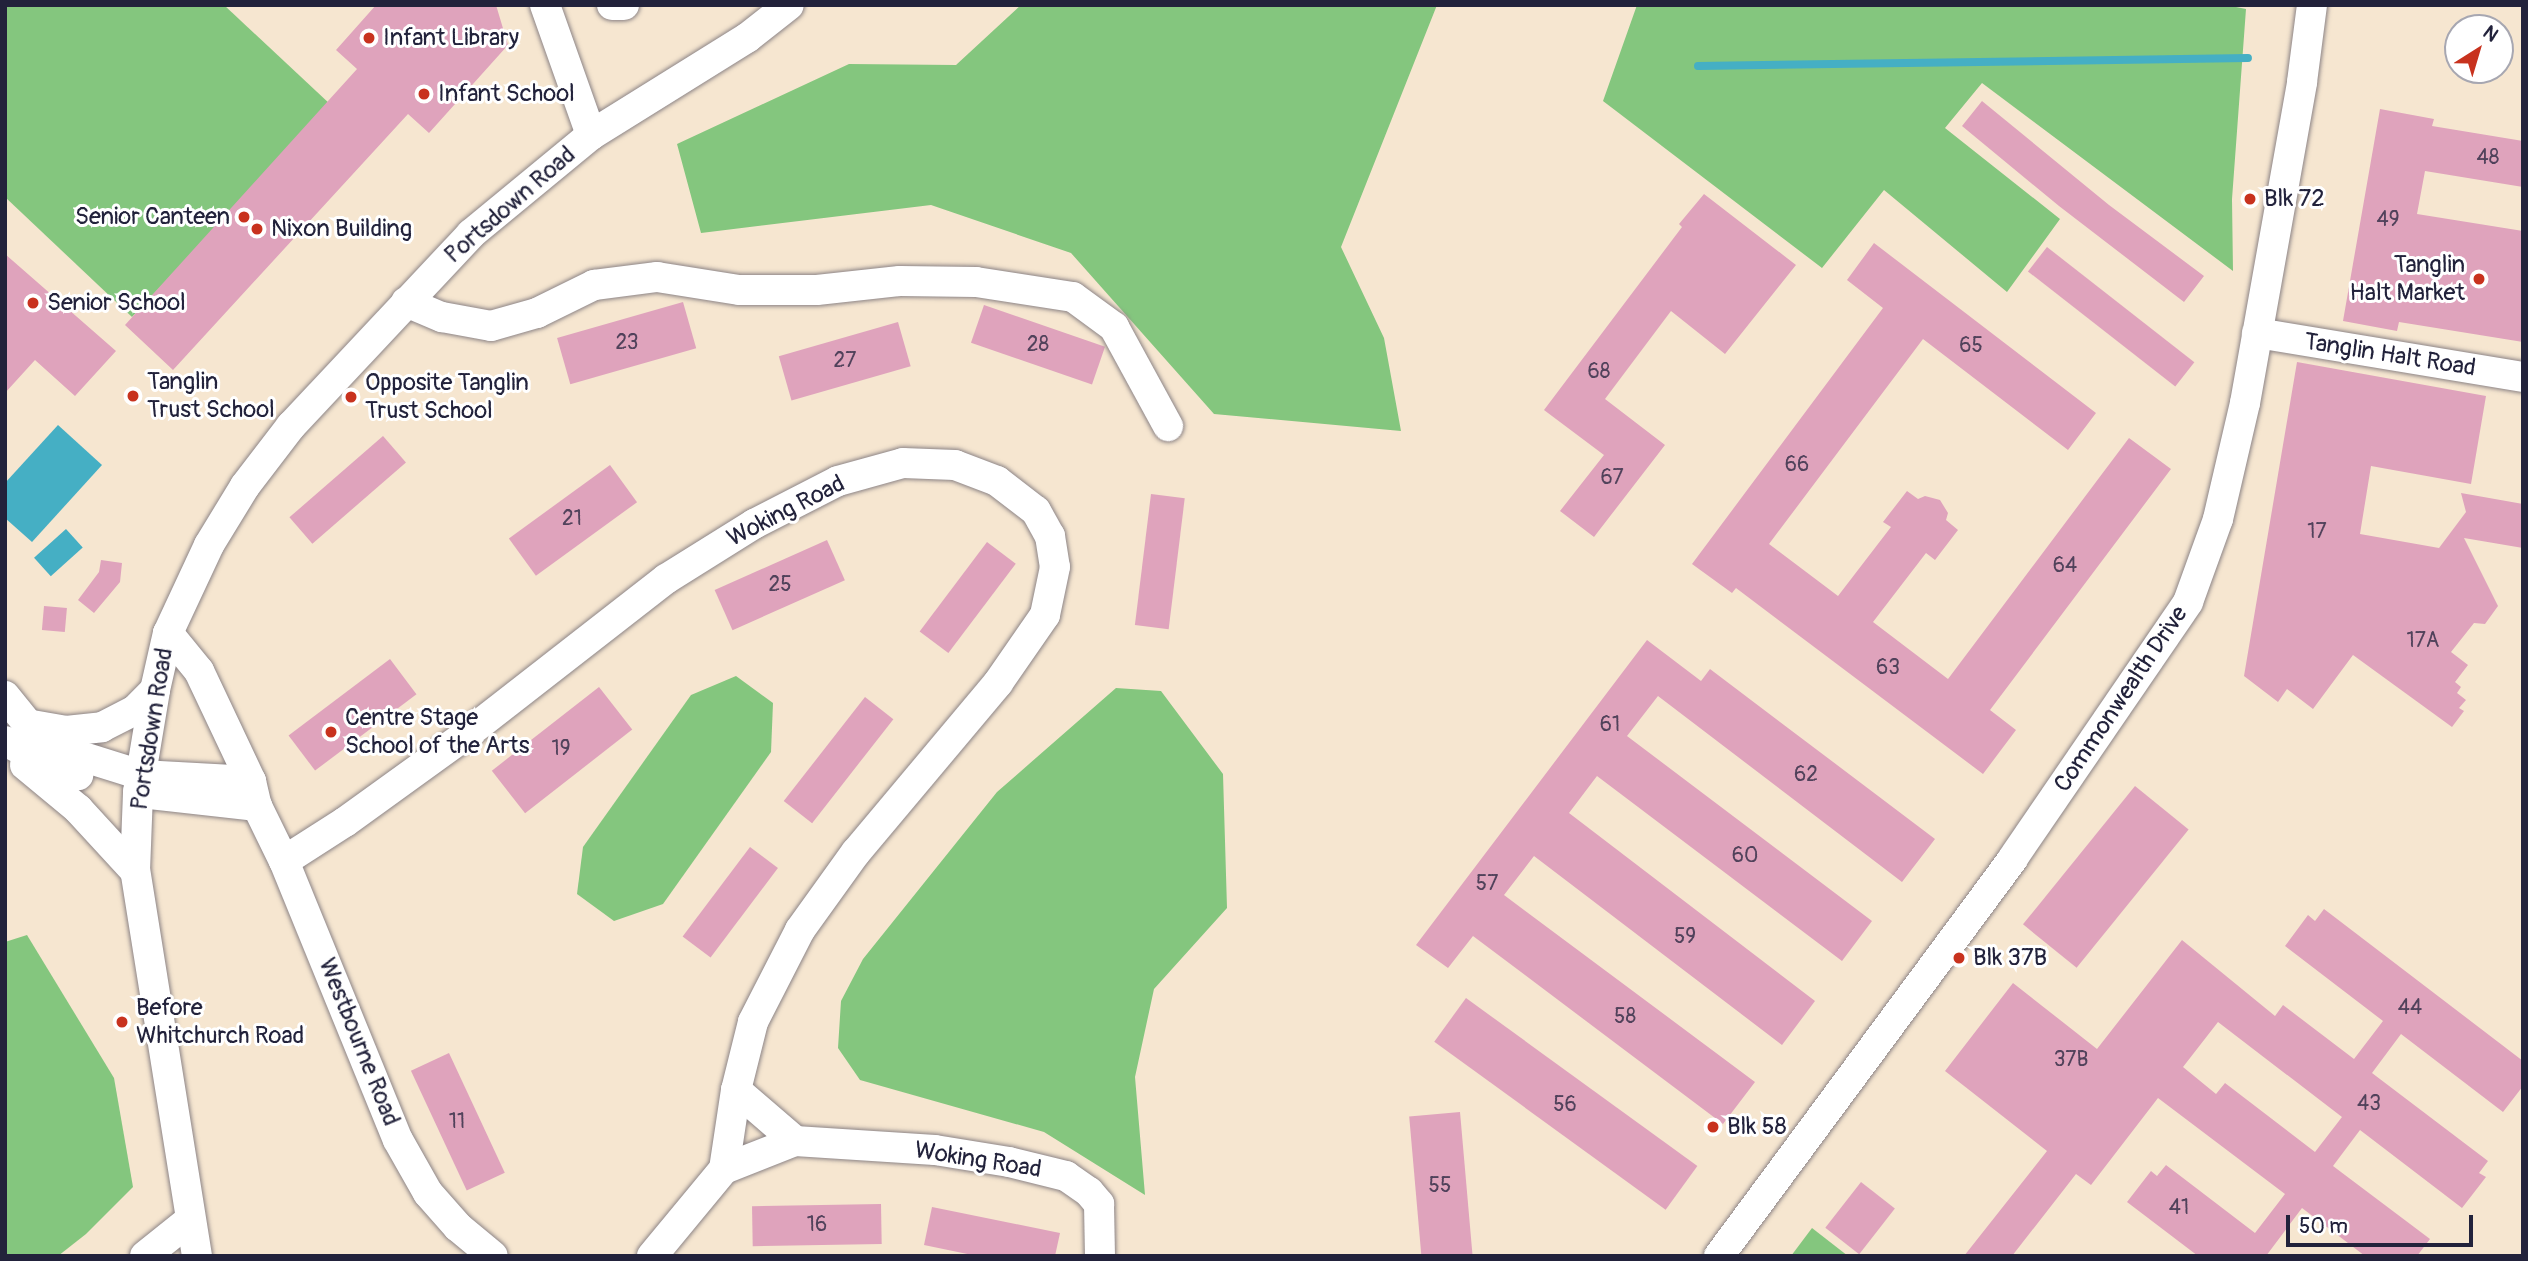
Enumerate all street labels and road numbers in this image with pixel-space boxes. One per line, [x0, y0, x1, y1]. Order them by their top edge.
street label: Portsdown Road [439, 140, 581, 270]
street label: Tanglin Halt Road [2302, 327, 2478, 383]
street label: Woking Road [722, 469, 850, 553]
street label: Commonwealth Drive [2048, 601, 2194, 797]
street label: Portsdown Road [125, 646, 179, 812]
street label: Westbourne Road [312, 954, 406, 1130]
street label: Woking Road [913, 1136, 1043, 1184]

